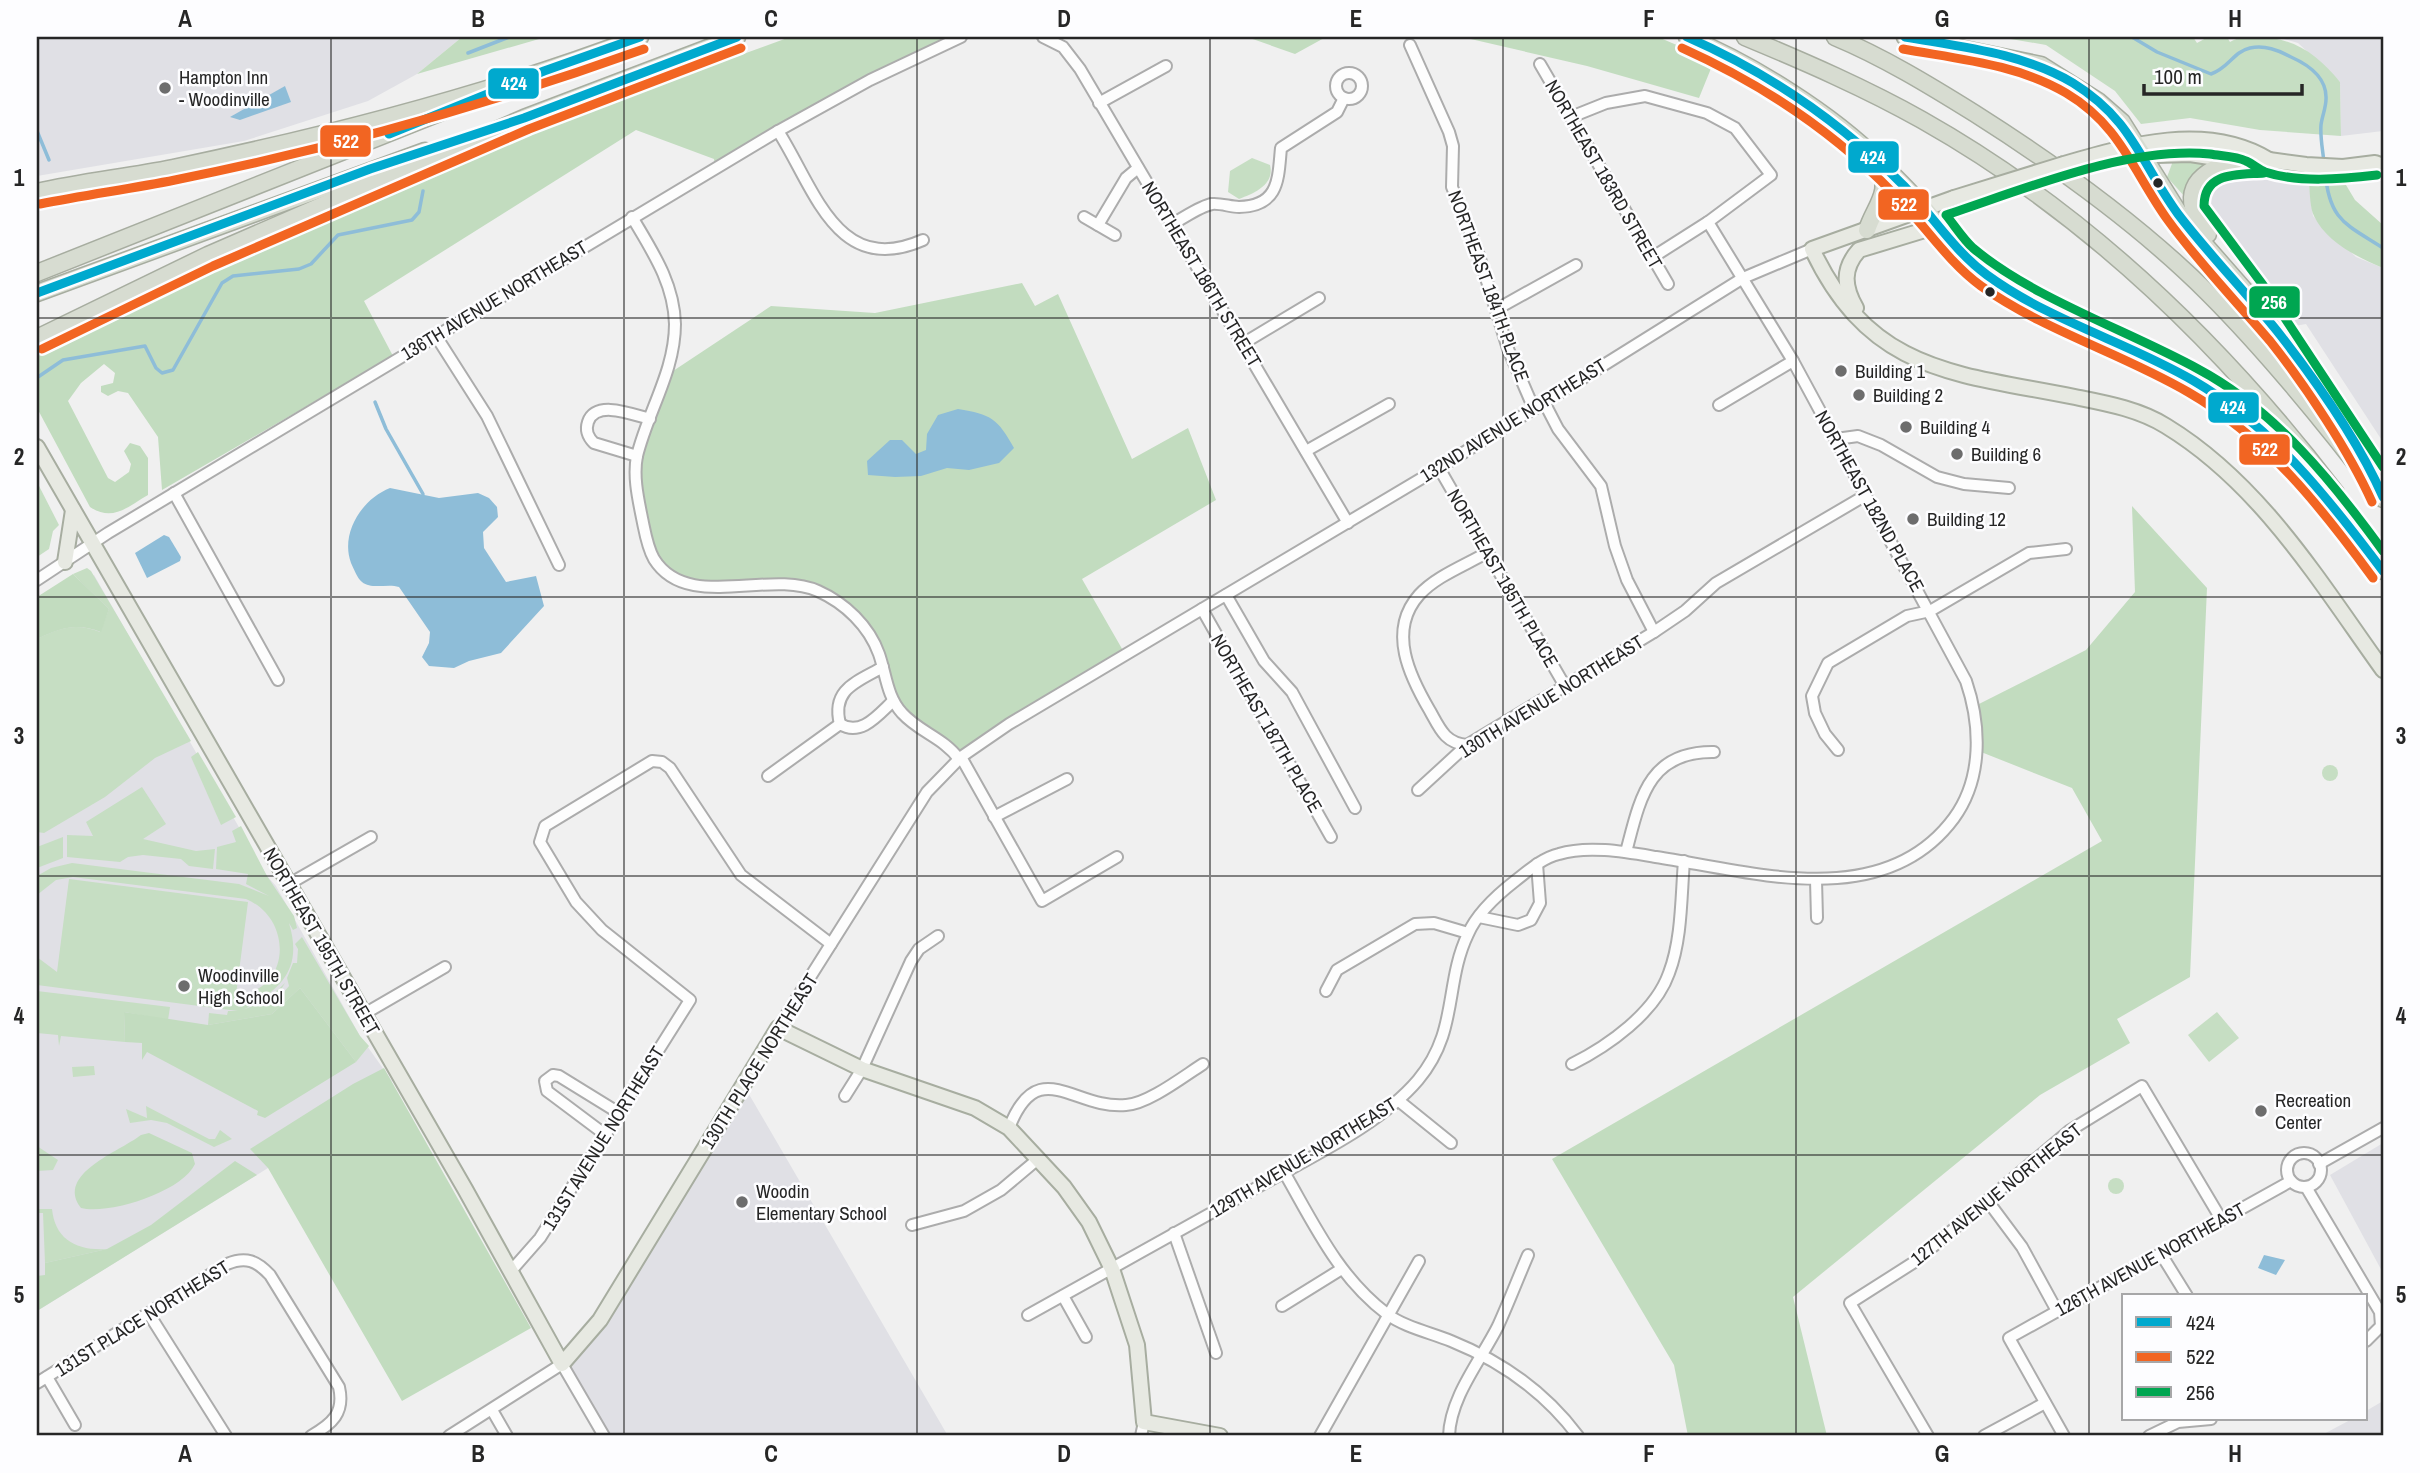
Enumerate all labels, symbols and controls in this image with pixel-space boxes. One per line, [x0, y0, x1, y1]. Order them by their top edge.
text: A [178, 3, 192, 34]
text: B [471, 3, 485, 34]
text: C [764, 3, 778, 34]
text: D [1057, 3, 1071, 34]
text: E [1350, 3, 1362, 34]
text: F [1643, 3, 1655, 34]
text: G [1935, 3, 1949, 34]
text: H [2228, 3, 2242, 34]
scale bar [2144, 52, 2301, 96]
text: 100 m [2154, 62, 2202, 91]
place label: Hampton Inn - Woodinville [179, 64, 270, 112]
line badge: 424 [487, 67, 540, 100]
text: 424 [501, 70, 527, 96]
street label: NORTHEAST 183RD STREET [1539, 75, 1669, 274]
marker: Hampton Inn - Woodinville [157, 80, 173, 96]
line badge: 522 [319, 124, 372, 158]
text: 522 [333, 128, 359, 154]
line badge: 424 [1847, 140, 1900, 174]
text: 424 [1860, 144, 1886, 170]
text: 1 [14, 162, 25, 193]
text: 1 [2396, 162, 2407, 193]
street label: NORTHEAST 186TH STREET [1136, 176, 1268, 372]
unlabelled marker [2151, 176, 2165, 190]
street label: NORTHEAST 184TH PLACE [1442, 187, 1536, 385]
line badge: 522 [1877, 188, 1930, 221]
text: 522 [1891, 191, 1917, 217]
street label: 136TH AVENUE NORTHEAST [396, 234, 593, 366]
unlabelled marker [1983, 285, 1997, 299]
line badge: 256 [2248, 285, 2301, 319]
text: 256 [2261, 289, 2287, 315]
street label: 132ND AVENUE NORTHEAST [1415, 352, 1611, 488]
place label: Building 1 [1855, 358, 1926, 384]
marker: Building 1 [1833, 363, 1849, 379]
place label: Building 2 [1873, 382, 1943, 408]
marker: Building 2 [1851, 387, 1867, 403]
line badge: 424 [2207, 391, 2260, 424]
text: 424 [2220, 394, 2246, 420]
street label: NORTHEAST 182ND PLACE [1809, 406, 1931, 596]
place label: Building 4 [1920, 414, 1991, 440]
marker: Building 4 [1898, 419, 1914, 435]
line badge: 522 [2238, 433, 2291, 466]
text: 522 [2252, 436, 2278, 462]
text: 2 [14, 441, 24, 472]
place label: Building 6 [1971, 441, 2041, 467]
text: 2 [2396, 441, 2406, 472]
marker: Building 6 [1949, 446, 1965, 462]
street label: NORTHEAST 185TH PLACE [1441, 484, 1565, 672]
place label: Building 12 [1927, 506, 2006, 532]
marker: Building 12 [1905, 511, 1921, 527]
street label: 130TH AVENUE NORTHEAST [1454, 628, 1649, 764]
street label: NORTHEAST 187TH PLACE [1205, 629, 1329, 817]
text: 3 [14, 720, 24, 751]
text: 3 [2396, 720, 2406, 751]
street label: NORTHEAST 195TH STREET [258, 843, 387, 1040]
place label: Woodinville High School [198, 962, 283, 1010]
street label: 130TH PLACE NORTHEAST [694, 968, 824, 1154]
marker: Woodinville High School [176, 978, 192, 994]
text: 4 [14, 1000, 25, 1031]
text: 4 [2396, 1000, 2407, 1031]
street label: 131ST AVENUE NORTHEAST [536, 1041, 670, 1235]
place label: Recreation Center [2275, 1087, 2351, 1135]
street label: 129TH AVENUE NORTHEAST [1205, 1091, 1402, 1223]
marker: Recreation Center [2253, 1103, 2269, 1119]
street label: 127TH AVENUE NORTHEAST [1905, 1116, 2087, 1271]
place label: Woodin Elementary School [756, 1178, 887, 1226]
marker: Woodin Elementary School [734, 1194, 750, 1210]
street label: 126TH AVENUE NORTHEAST [2050, 1196, 2250, 1322]
street label: 131ST PLACE NORTHEAST [50, 1253, 235, 1382]
text: 5 [14, 1279, 24, 1310]
text: 5 [2396, 1279, 2406, 1310]
legend [2122, 1294, 2368, 1420]
text: 424 [2186, 1308, 2215, 1337]
text: 522 [2186, 1342, 2215, 1371]
text: 256 [2186, 1378, 2215, 1407]
text: A [178, 1438, 192, 1469]
text: B [471, 1438, 485, 1469]
text: C [764, 1438, 778, 1469]
text: D [1057, 1438, 1071, 1469]
text: E [1350, 1438, 1362, 1469]
text: F [1643, 1438, 1655, 1469]
text: G [1935, 1438, 1949, 1469]
text: H [2228, 1438, 2242, 1469]

